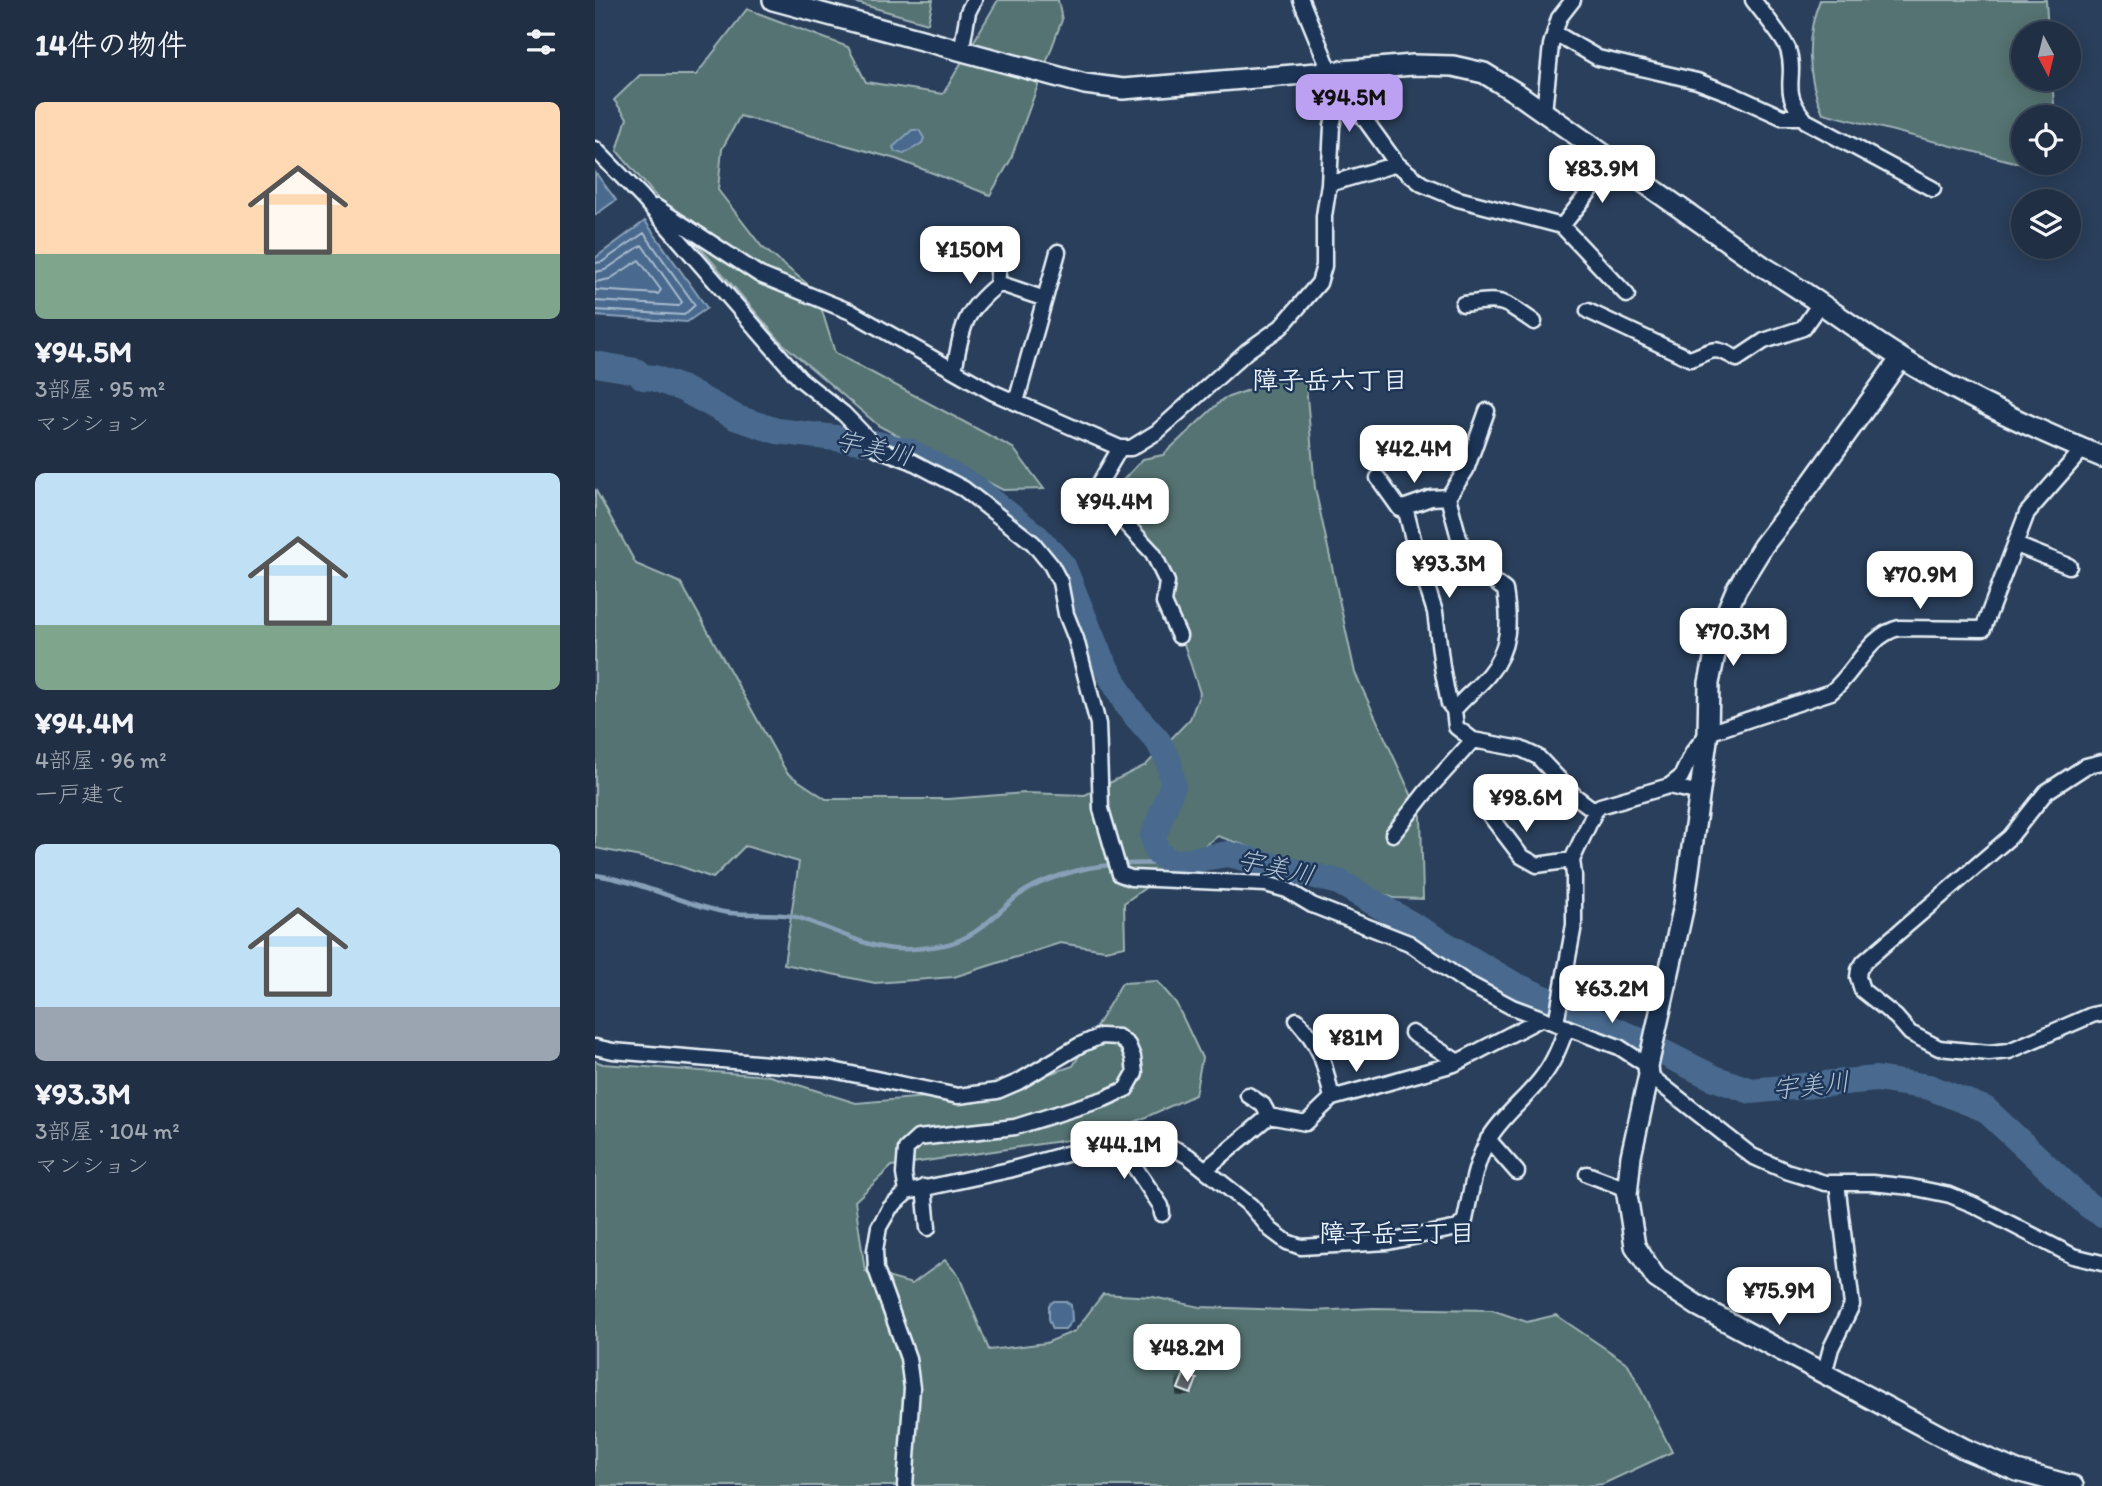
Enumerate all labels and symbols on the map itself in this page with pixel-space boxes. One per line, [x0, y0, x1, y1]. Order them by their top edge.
north arrow [2011, 21, 2081, 91]
pin: ¥94.5M [1292, 74, 1406, 134]
pin: ¥83.9M [1545, 146, 1659, 205]
pin: ¥150M [921, 226, 1019, 286]
district label: 障子岳六丁目 [1252, 364, 1408, 396]
water label: 宇美川 [832, 424, 916, 472]
pin: ¥42.4M [1357, 426, 1471, 485]
pin: ¥94.4M [1058, 478, 1172, 538]
pin: ¥93.3M [1392, 540, 1506, 600]
pin: ¥70.9M [1863, 552, 1977, 611]
pin: ¥70.3M [1676, 608, 1790, 668]
pin: ¥98.6M [1469, 774, 1583, 834]
water label: 宇美川 [1234, 843, 1318, 891]
pin: ¥63.2M [1555, 965, 1669, 1025]
pin: ¥81M [1315, 1014, 1397, 1074]
water label: 宇美川 [1771, 1065, 1851, 1105]
pin: ¥44.1M [1067, 1122, 1181, 1181]
district label: 障子岳三丁目 [1319, 1217, 1475, 1249]
pin: ¥75.9M [1722, 1268, 1836, 1327]
pin: ¥48.2M [1130, 1324, 1244, 1384]

